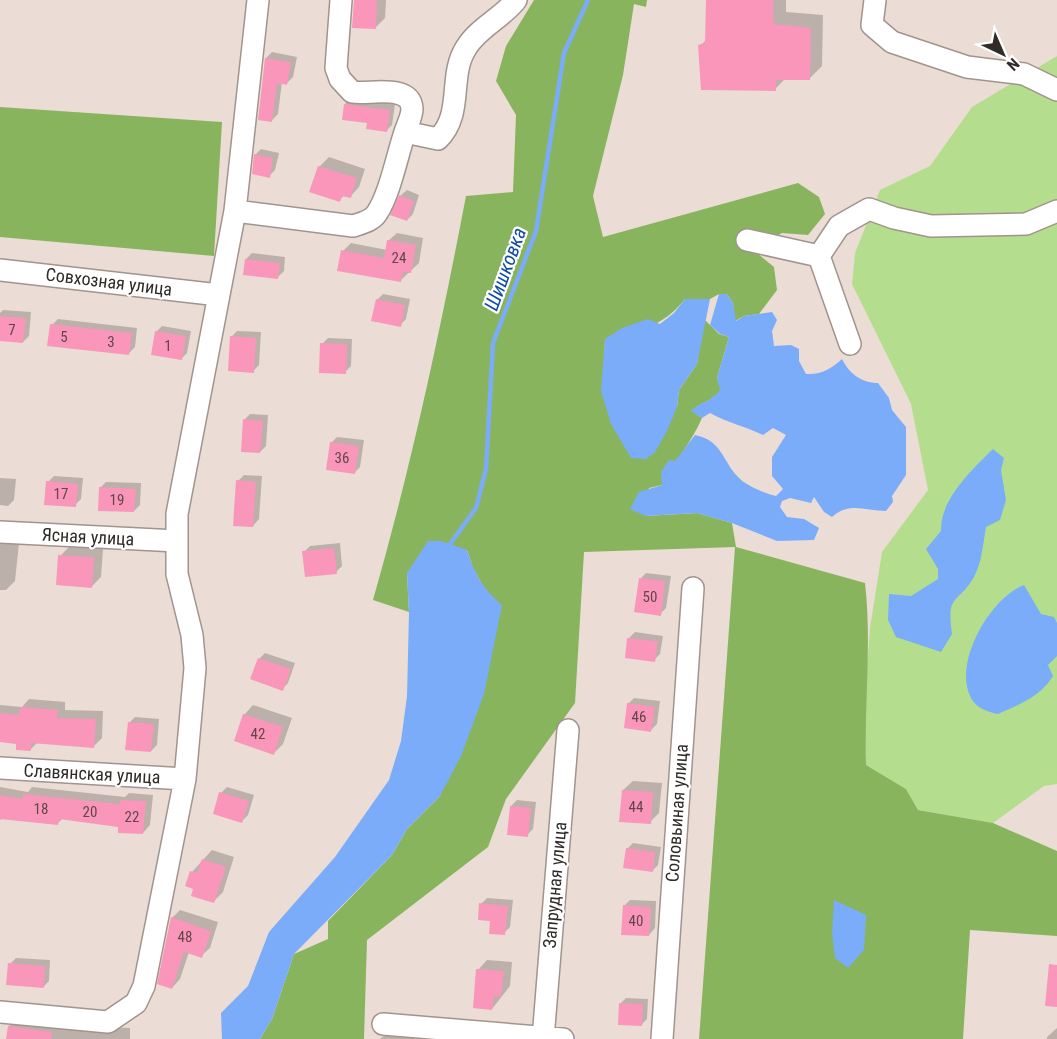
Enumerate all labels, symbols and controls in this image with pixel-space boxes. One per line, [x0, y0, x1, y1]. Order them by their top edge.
north arrow [973, 24, 1033, 84]
text: N [1003, 54, 1023, 75]
water label: Шишковка [479, 224, 531, 314]
house number: 24 [392, 249, 406, 267]
street label: Совхозная улица [45, 263, 173, 300]
house number: 7 [8, 321, 16, 339]
house number: 5 [60, 328, 68, 346]
house number: 3 [107, 333, 115, 351]
house number: 1 [164, 337, 172, 355]
house number: 36 [335, 449, 349, 467]
house number: 17 [54, 485, 68, 503]
house number: 19 [110, 491, 124, 509]
street label: Ясная улица [41, 524, 135, 549]
house number: 50 [643, 588, 657, 606]
house number: 46 [632, 708, 646, 726]
house number: 42 [251, 725, 265, 743]
street label: Соловьиная улица [661, 743, 692, 883]
street label: Славянская улица [23, 759, 161, 788]
house number: 44 [629, 798, 643, 816]
house number: 18 [34, 800, 48, 818]
house number: 20 [83, 803, 97, 821]
house number: 22 [125, 808, 139, 826]
street label: Запрудная улица [539, 821, 570, 949]
house number: 40 [629, 912, 643, 930]
house number: 48 [178, 928, 192, 946]

